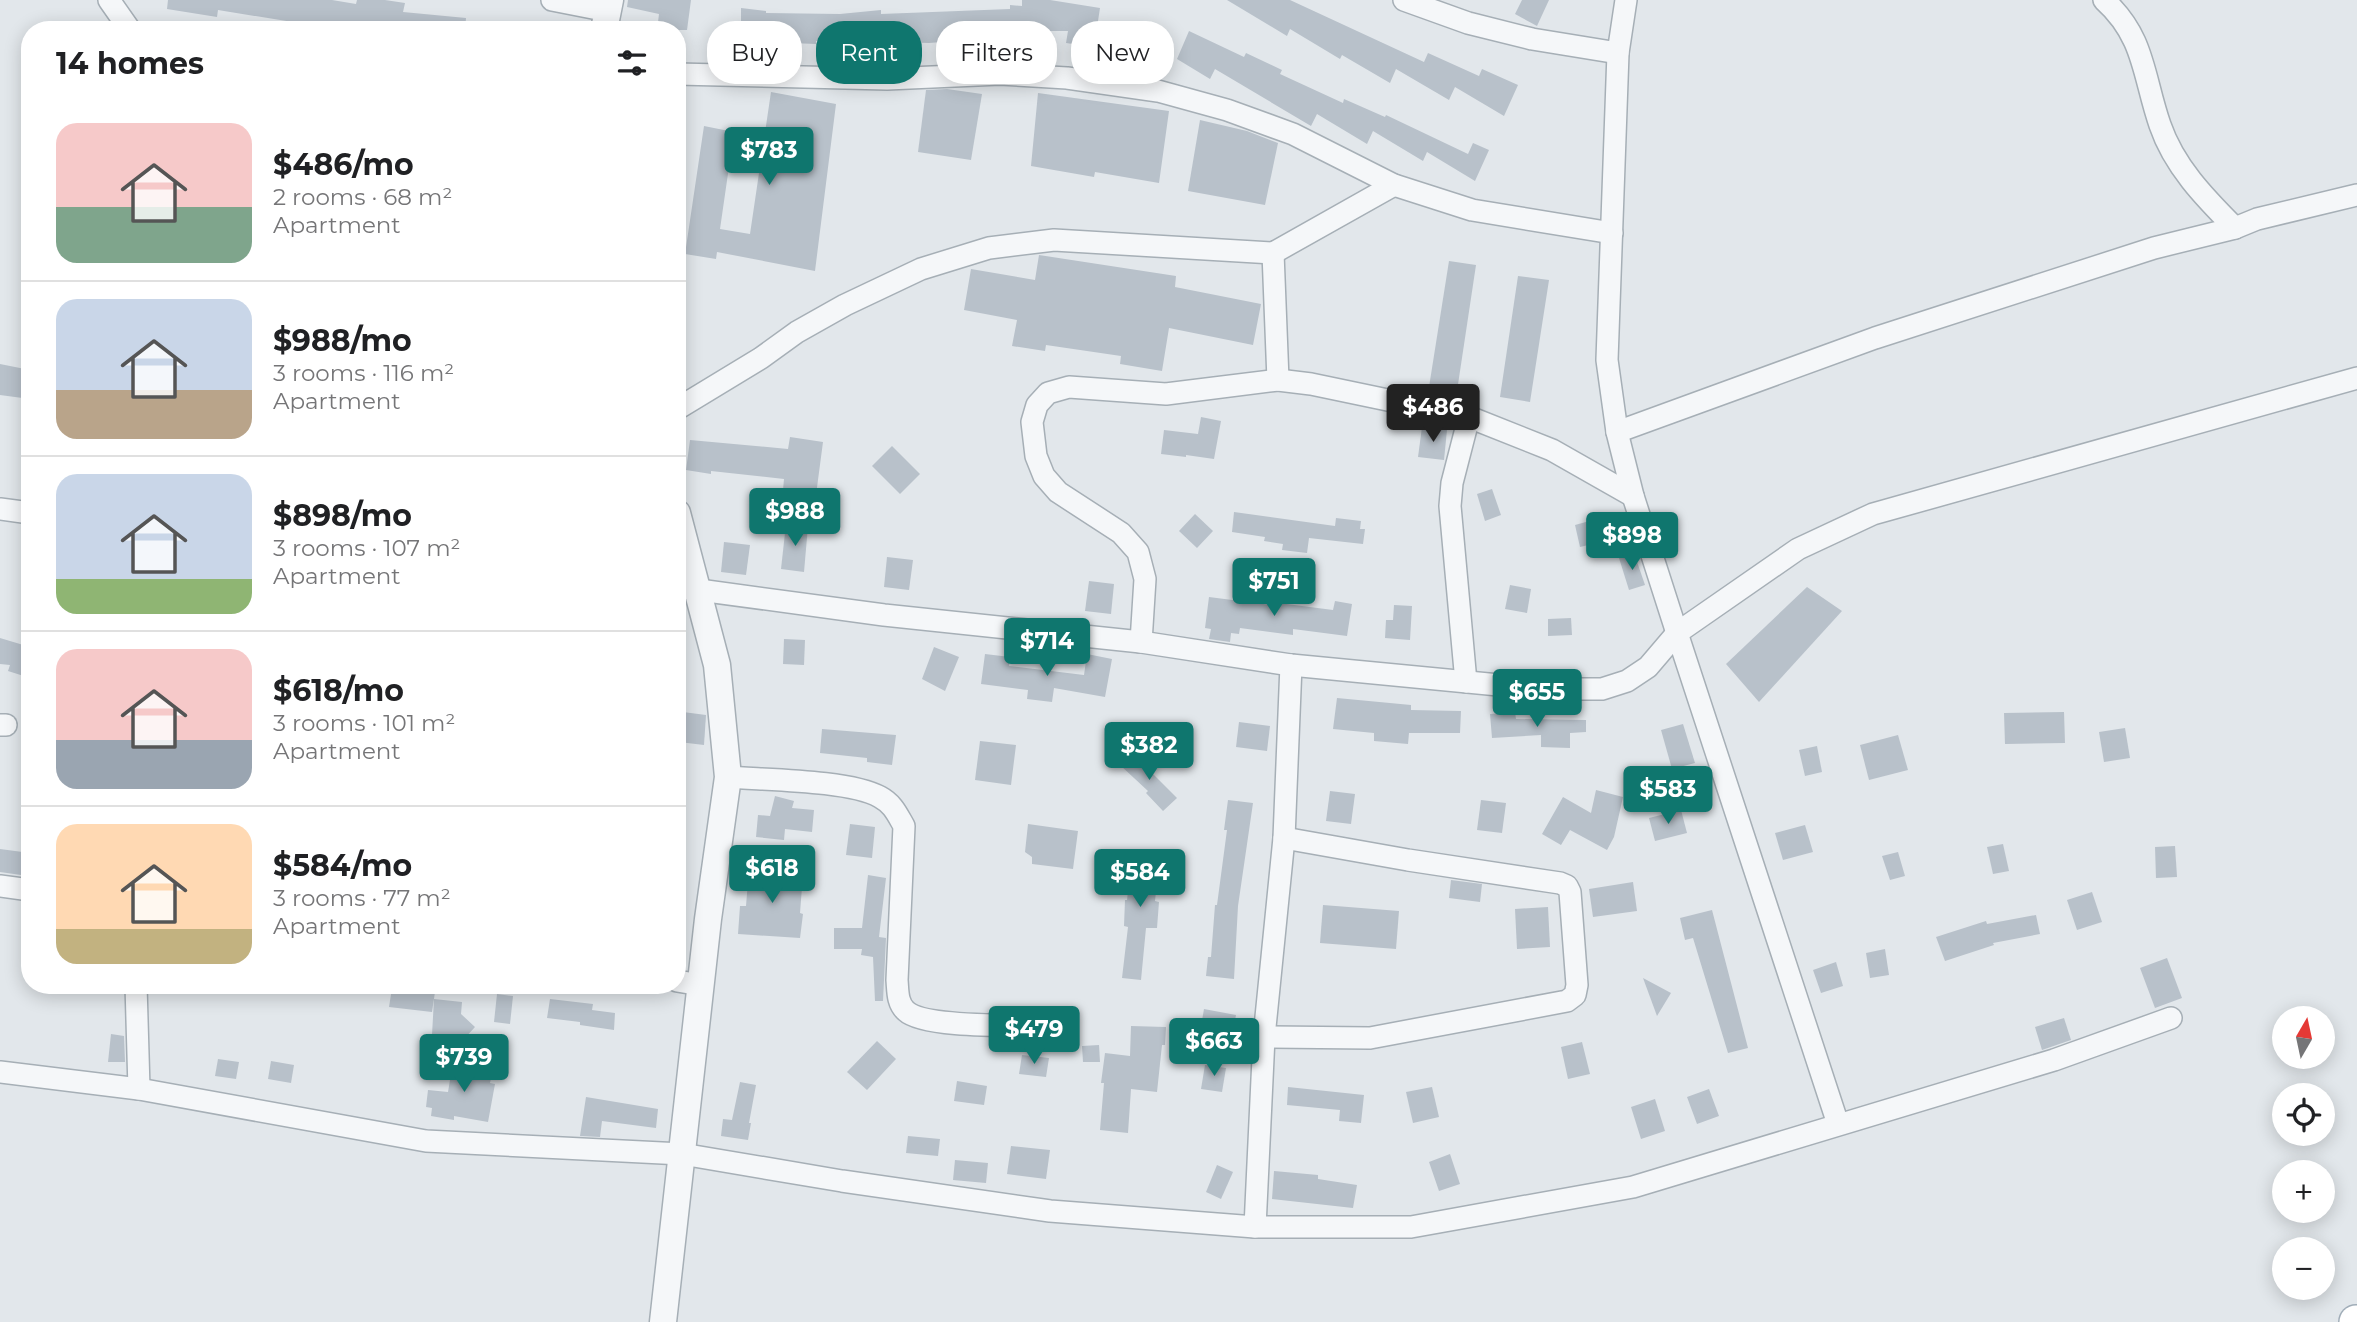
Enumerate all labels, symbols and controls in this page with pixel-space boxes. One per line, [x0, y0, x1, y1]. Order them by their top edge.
chip: Buy [707, 21, 802, 84]
chip: Rent [816, 21, 922, 84]
chip: Filters [936, 21, 1057, 84]
chip: New [1071, 21, 1174, 84]
icon: filters [613, 44, 651, 82]
text: 14 homes [56, 45, 204, 82]
pin: $783 [728, 128, 810, 187]
text: $783 [740, 136, 798, 164]
text: $486/mo [273, 146, 414, 183]
icon: home [112, 151, 196, 235]
text: 2 rooms · 68 m² [273, 183, 452, 211]
text: Apartment [273, 211, 401, 239]
text: $988/mo [273, 322, 412, 359]
icon: home [112, 327, 196, 411]
text: 3 rooms · 116 m² [273, 359, 454, 387]
pin: $486 [1392, 384, 1474, 444]
text: Apartment [273, 387, 401, 415]
text: $486 [1403, 393, 1463, 421]
pin: $988 [754, 489, 836, 548]
text: $898/mo [273, 497, 412, 534]
text: $988 [765, 497, 825, 525]
icon: home [112, 502, 196, 586]
pin: $898 [1591, 512, 1673, 572]
text: $898 [1602, 521, 1662, 549]
text: 3 rooms · 107 m² [273, 534, 460, 562]
pin: $751 [1233, 558, 1315, 618]
text: Apartment [273, 562, 401, 590]
text: $751 [1248, 567, 1300, 595]
pin: $714 [1006, 618, 1088, 678]
text: $714 [1020, 627, 1074, 655]
pin: $655 [1496, 670, 1578, 729]
text: $618/mo [273, 672, 404, 709]
icon: home [112, 677, 196, 761]
text: $655 [1509, 678, 1565, 706]
text: 3 rooms · 101 m² [273, 709, 455, 737]
pin: $382 [1108, 722, 1190, 782]
text: $382 [1121, 731, 1177, 759]
text: Apartment [273, 737, 401, 765]
pin: $583 [1627, 766, 1709, 826]
text: $583 [1639, 775, 1697, 803]
pin: $618 [731, 846, 813, 905]
text: $584/mo [273, 847, 412, 884]
pin: $584 [1099, 850, 1181, 909]
icon: home [112, 852, 196, 936]
text: $618 [745, 854, 799, 882]
text: $584 [1110, 858, 1170, 886]
text: 3 rooms · 77 m² [273, 884, 451, 912]
text: Apartment [273, 912, 401, 940]
pin: $479 [993, 1006, 1075, 1066]
north arrow [2272, 1006, 2334, 1069]
map controls [2272, 1006, 2335, 1300]
text: $479 [1005, 1015, 1063, 1043]
pin: $663 [1173, 1018, 1255, 1078]
text: $663 [1185, 1027, 1243, 1055]
pin: $739 [423, 1034, 505, 1094]
text: $739 [436, 1043, 492, 1071]
button: locate [2272, 1083, 2335, 1146]
button: + [2272, 1160, 2335, 1223]
button: − [2272, 1237, 2335, 1300]

